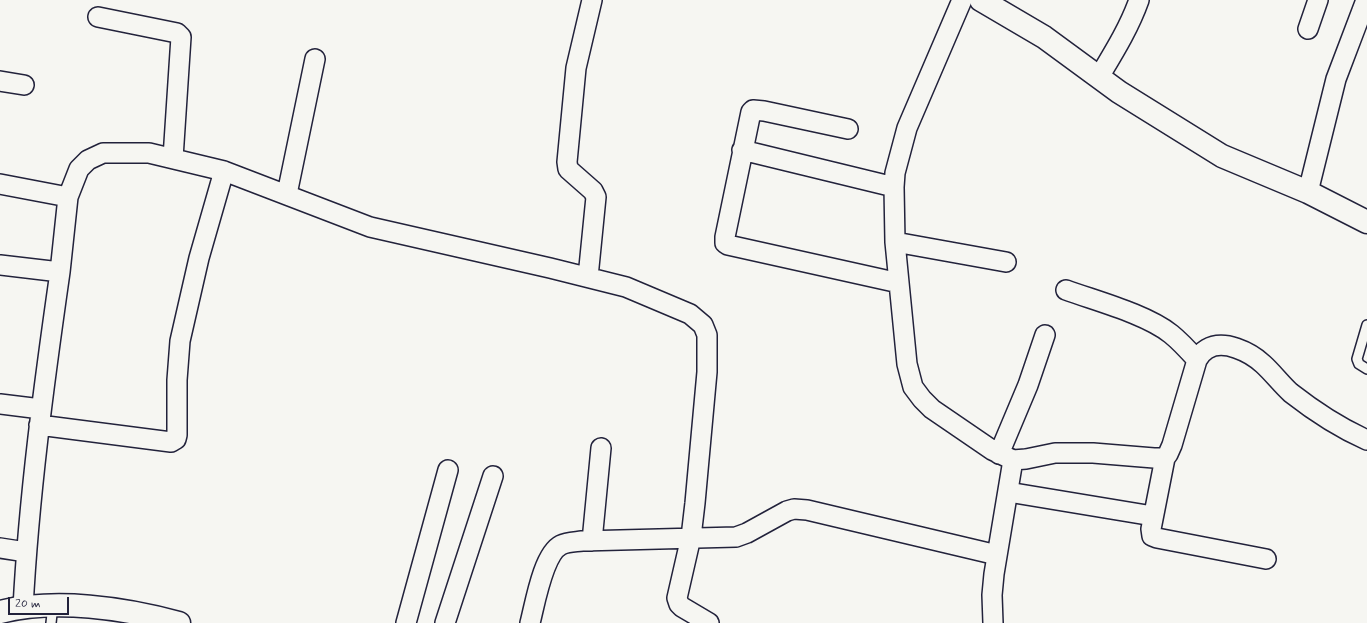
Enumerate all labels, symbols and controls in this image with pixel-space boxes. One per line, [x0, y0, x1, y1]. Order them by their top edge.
scale bar [10, 589, 71, 615]
text: 20 m [15, 596, 41, 612]

